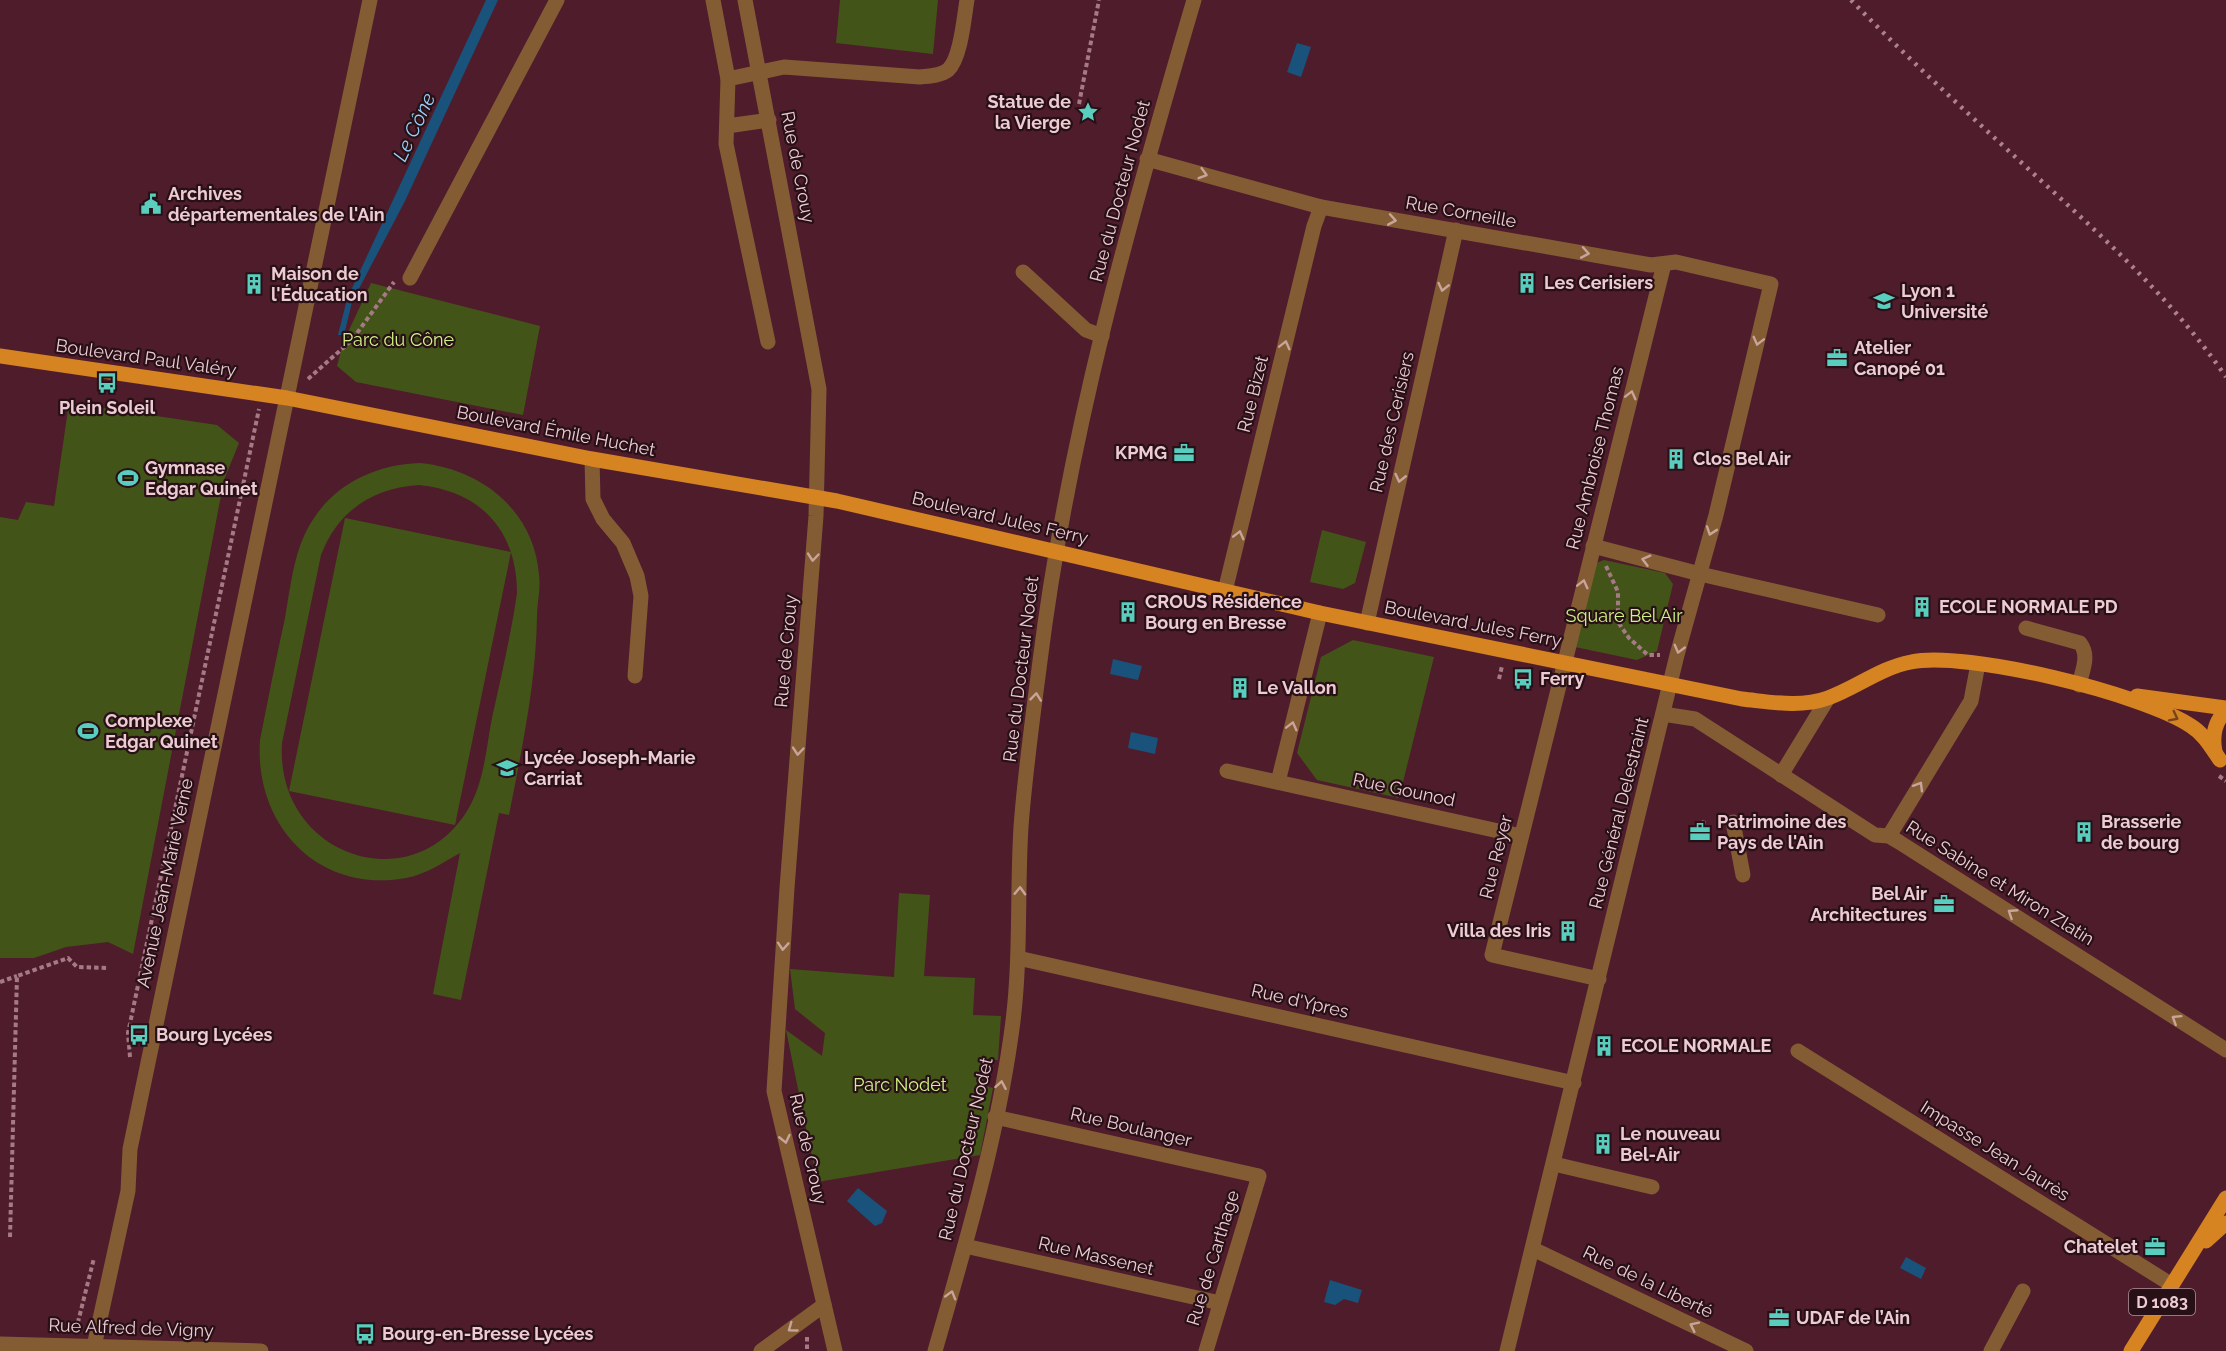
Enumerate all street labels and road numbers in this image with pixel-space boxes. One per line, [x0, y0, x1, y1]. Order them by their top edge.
street label: Rue du Docteur Nodet [1085, 98, 1154, 284]
street label: Rue de Crouy [777, 109, 820, 225]
street label: Rue Corneille [1404, 191, 1519, 232]
street label: Boulevard Paul Valéry [54, 334, 238, 381]
street label: Rue des Cerisiers [1365, 349, 1418, 494]
street label: Rue Bizet [1233, 353, 1272, 435]
street label: Rue Ambroise Thomas [1562, 364, 1628, 552]
street label: Boulevard Émile Huchet [455, 400, 657, 460]
street label: Boulevard Jules Ferry [910, 487, 1090, 548]
street label: Rue du Docteur Nodet [999, 575, 1042, 763]
street label: Rue de Crouy [770, 593, 801, 708]
street label: Boulevard Jules Ferry [1383, 596, 1564, 651]
street label: Rue Général Delestraint [1584, 715, 1653, 911]
street label: Rue Gounod [1351, 768, 1457, 811]
street label: Avenue Jean-Marie Verne [132, 776, 197, 989]
street label: Rue Reyer [1475, 812, 1516, 901]
street label: Rue Sabine et Miron Zlatin [1902, 816, 2098, 949]
street label: Rue d'Ypres [1249, 979, 1351, 1022]
street label: Rue du Docteur Nodet [934, 1055, 997, 1242]
street label: Rue de Crouy [786, 1091, 832, 1207]
street label: Impasse Jean Jaurès [1917, 1096, 2074, 1205]
street label: Rue Boulanger [1068, 1102, 1195, 1151]
street label: Rue de Carthage [1182, 1187, 1243, 1328]
street label: Rue Massenet [1036, 1232, 1156, 1279]
street label: Rue de la Liberté [1580, 1241, 1717, 1322]
road number: D 1083 [2129, 1289, 2195, 1315]
street label: Rue Alfred de Vigny [48, 1314, 214, 1341]

